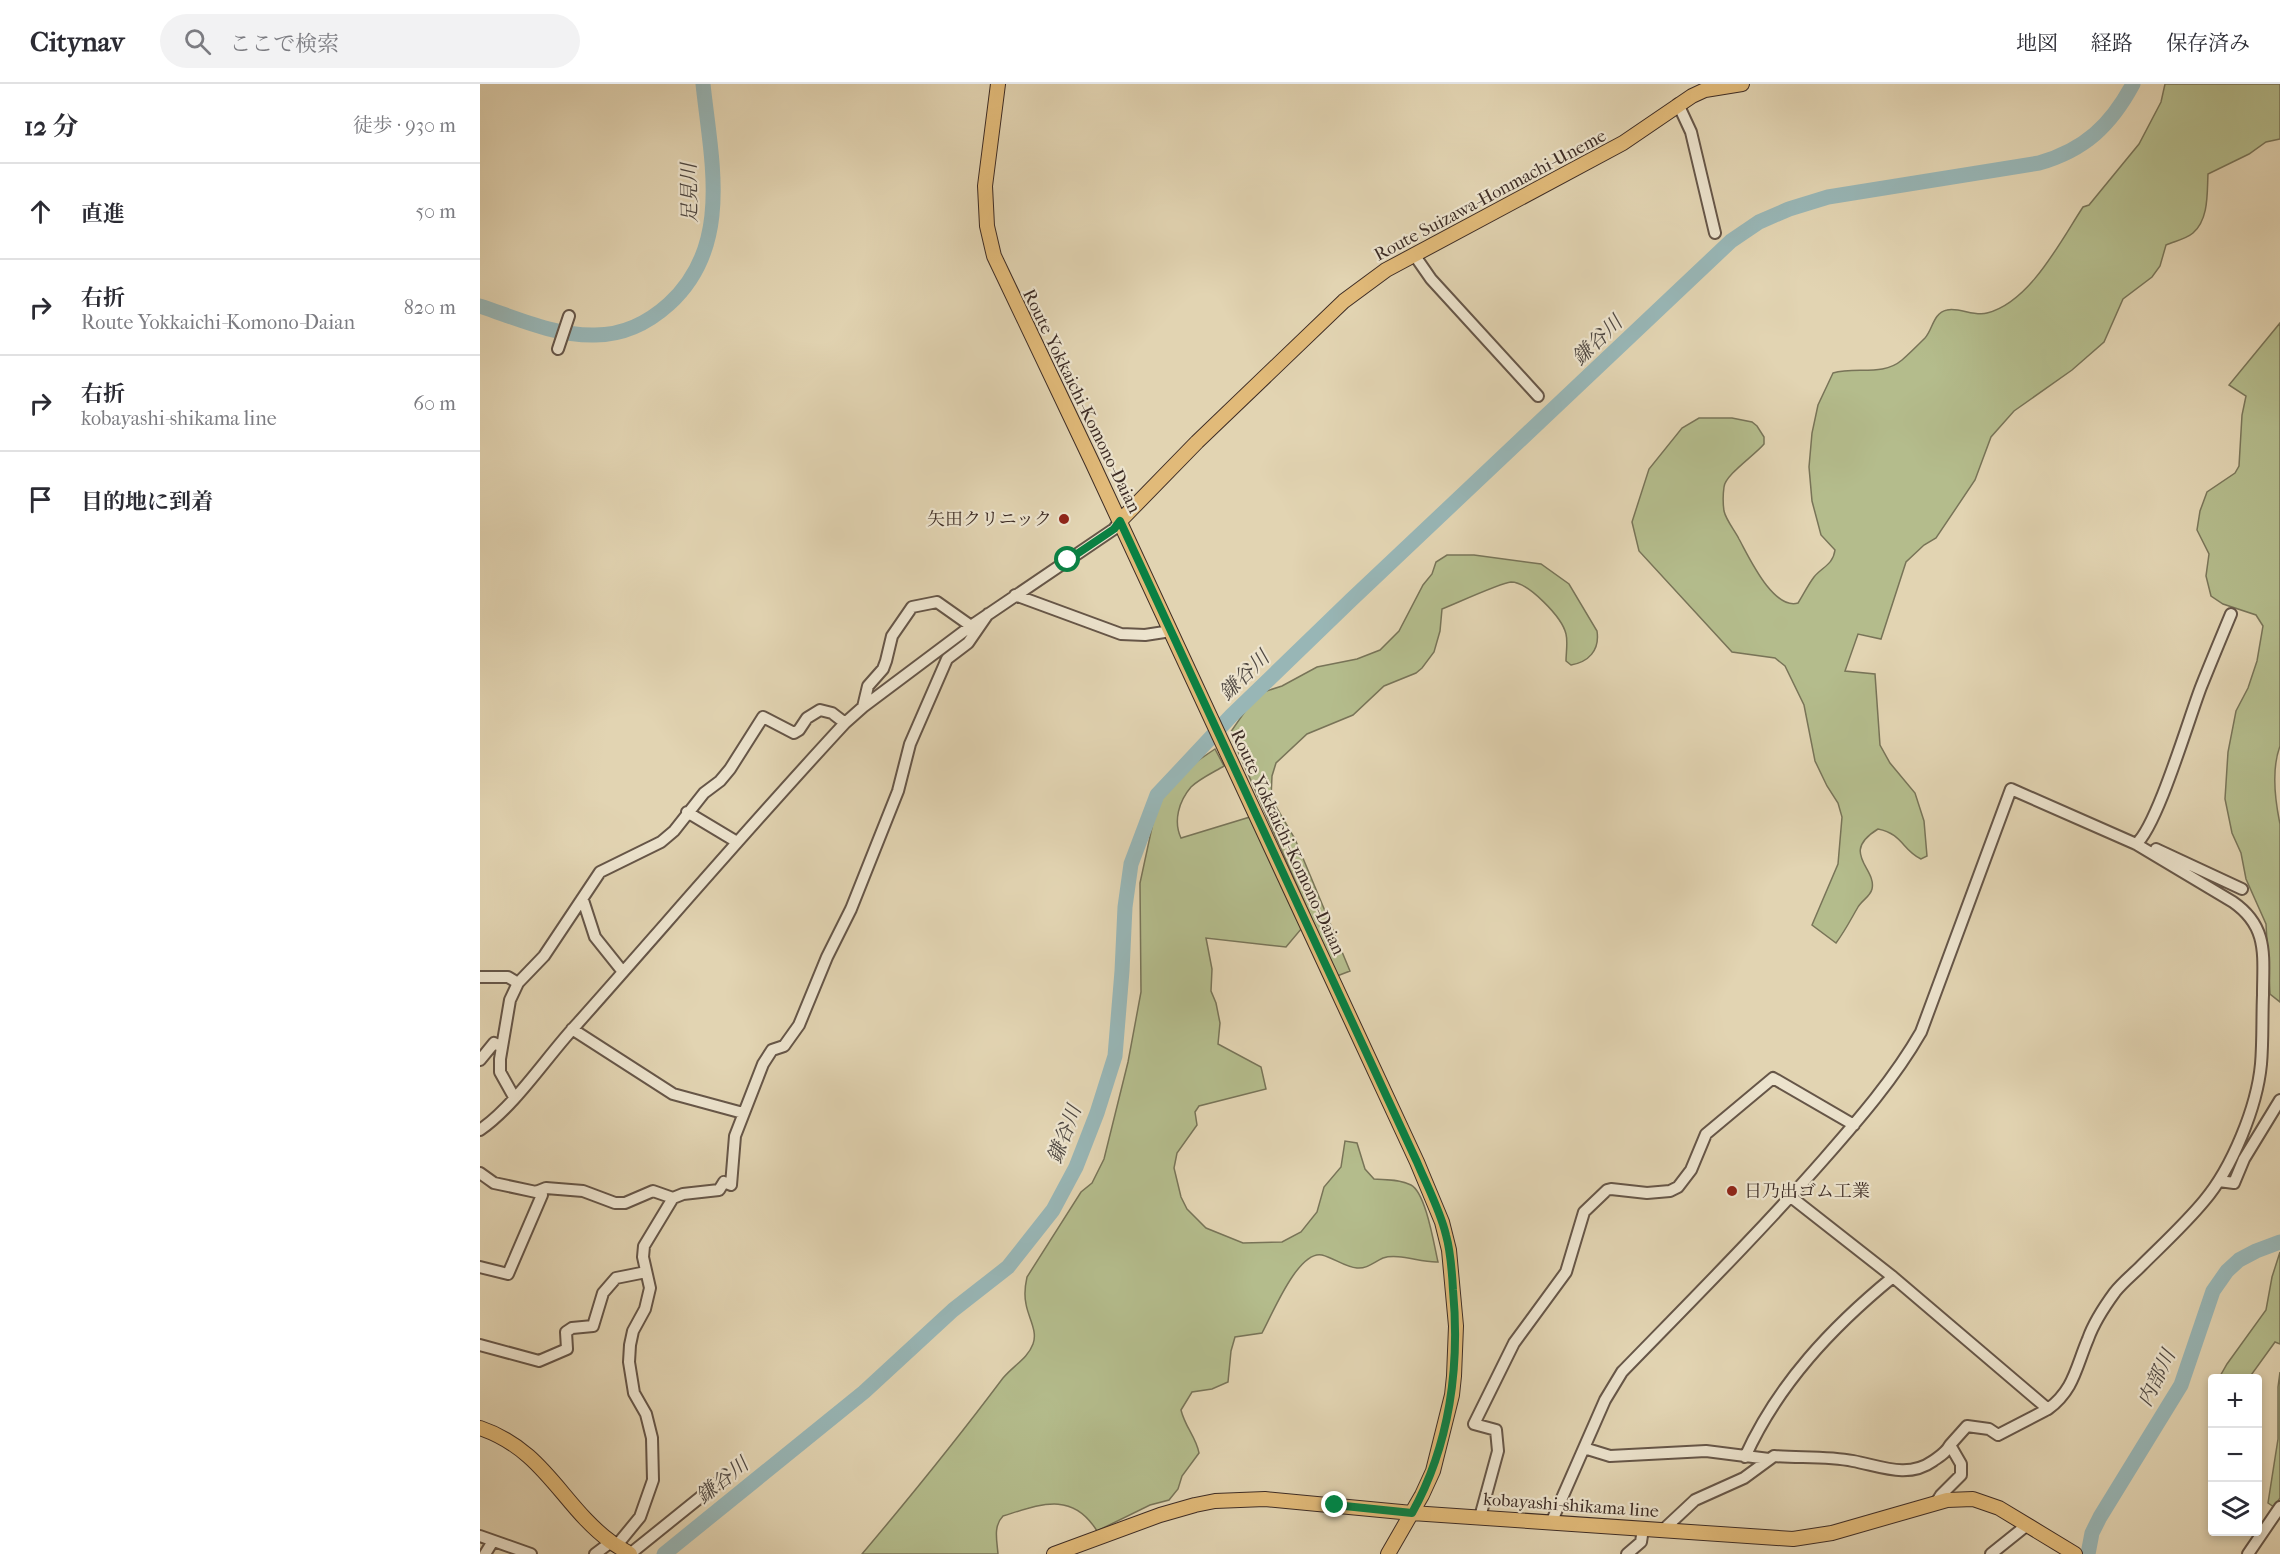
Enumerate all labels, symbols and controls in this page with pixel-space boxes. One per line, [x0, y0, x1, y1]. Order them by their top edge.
search box [160, 14, 580, 68]
text: Citynav [30, 25, 124, 58]
icon: search [181, 25, 214, 58]
text: ここで検索 [229, 31, 339, 57]
text: 地図 [2016, 31, 2058, 55]
text: 経路 [2091, 31, 2133, 55]
text: 保存済み [2166, 31, 2250, 55]
text: 12 分 [24, 111, 78, 142]
text: 徒歩 · 930 m [353, 114, 456, 137]
street label: Route Suizawa-Honmachi-Uneme [1371, 125, 1610, 266]
water label: 足見川 [677, 161, 702, 223]
icon: ahead [24, 195, 57, 228]
text: 50 m [415, 200, 456, 223]
text: 直進 [81, 201, 125, 227]
text: 右折 [81, 285, 125, 311]
street label: Route Yokkaichi-Komono-Daian [1018, 286, 1145, 517]
icon: right [24, 291, 57, 324]
text: 820 m [404, 296, 456, 319]
water label: 鎌谷川 [1568, 310, 1628, 369]
text: Route Yokkaichi-Komono-Daian [81, 311, 355, 334]
text: 右折 [81, 381, 125, 407]
icon: right [24, 387, 57, 420]
text: 60 m [413, 392, 456, 415]
text: kobayashi-shikama line [81, 407, 277, 430]
icon: arrive [24, 483, 57, 516]
text: 目的地に到着 [81, 489, 213, 515]
place label: 矢田クリニック [927, 509, 1052, 530]
marker: 矢田クリニック [1057, 512, 1071, 526]
route start [1054, 546, 1080, 572]
water label: 鎌谷川 [1215, 645, 1275, 704]
street label: Route Yokkaichi-Komono-Daian [1226, 726, 1349, 959]
water label: 鎌谷川 [1043, 1100, 1087, 1166]
place label: 日乃出ゴム工業 [1744, 1181, 1870, 1202]
marker: 日乃出ゴム工業 [1725, 1184, 1739, 1198]
water label: 内部川 [2133, 1344, 2181, 1410]
map controls [2208, 1374, 2262, 1536]
button: + [2208, 1374, 2262, 1428]
button: − [2208, 1428, 2262, 1482]
water label: 鎌谷川 [692, 1451, 754, 1508]
button: layers [2208, 1482, 2262, 1536]
street label: kobayashi-shikama line [1482, 1489, 1660, 1522]
route end [1321, 1491, 1347, 1517]

